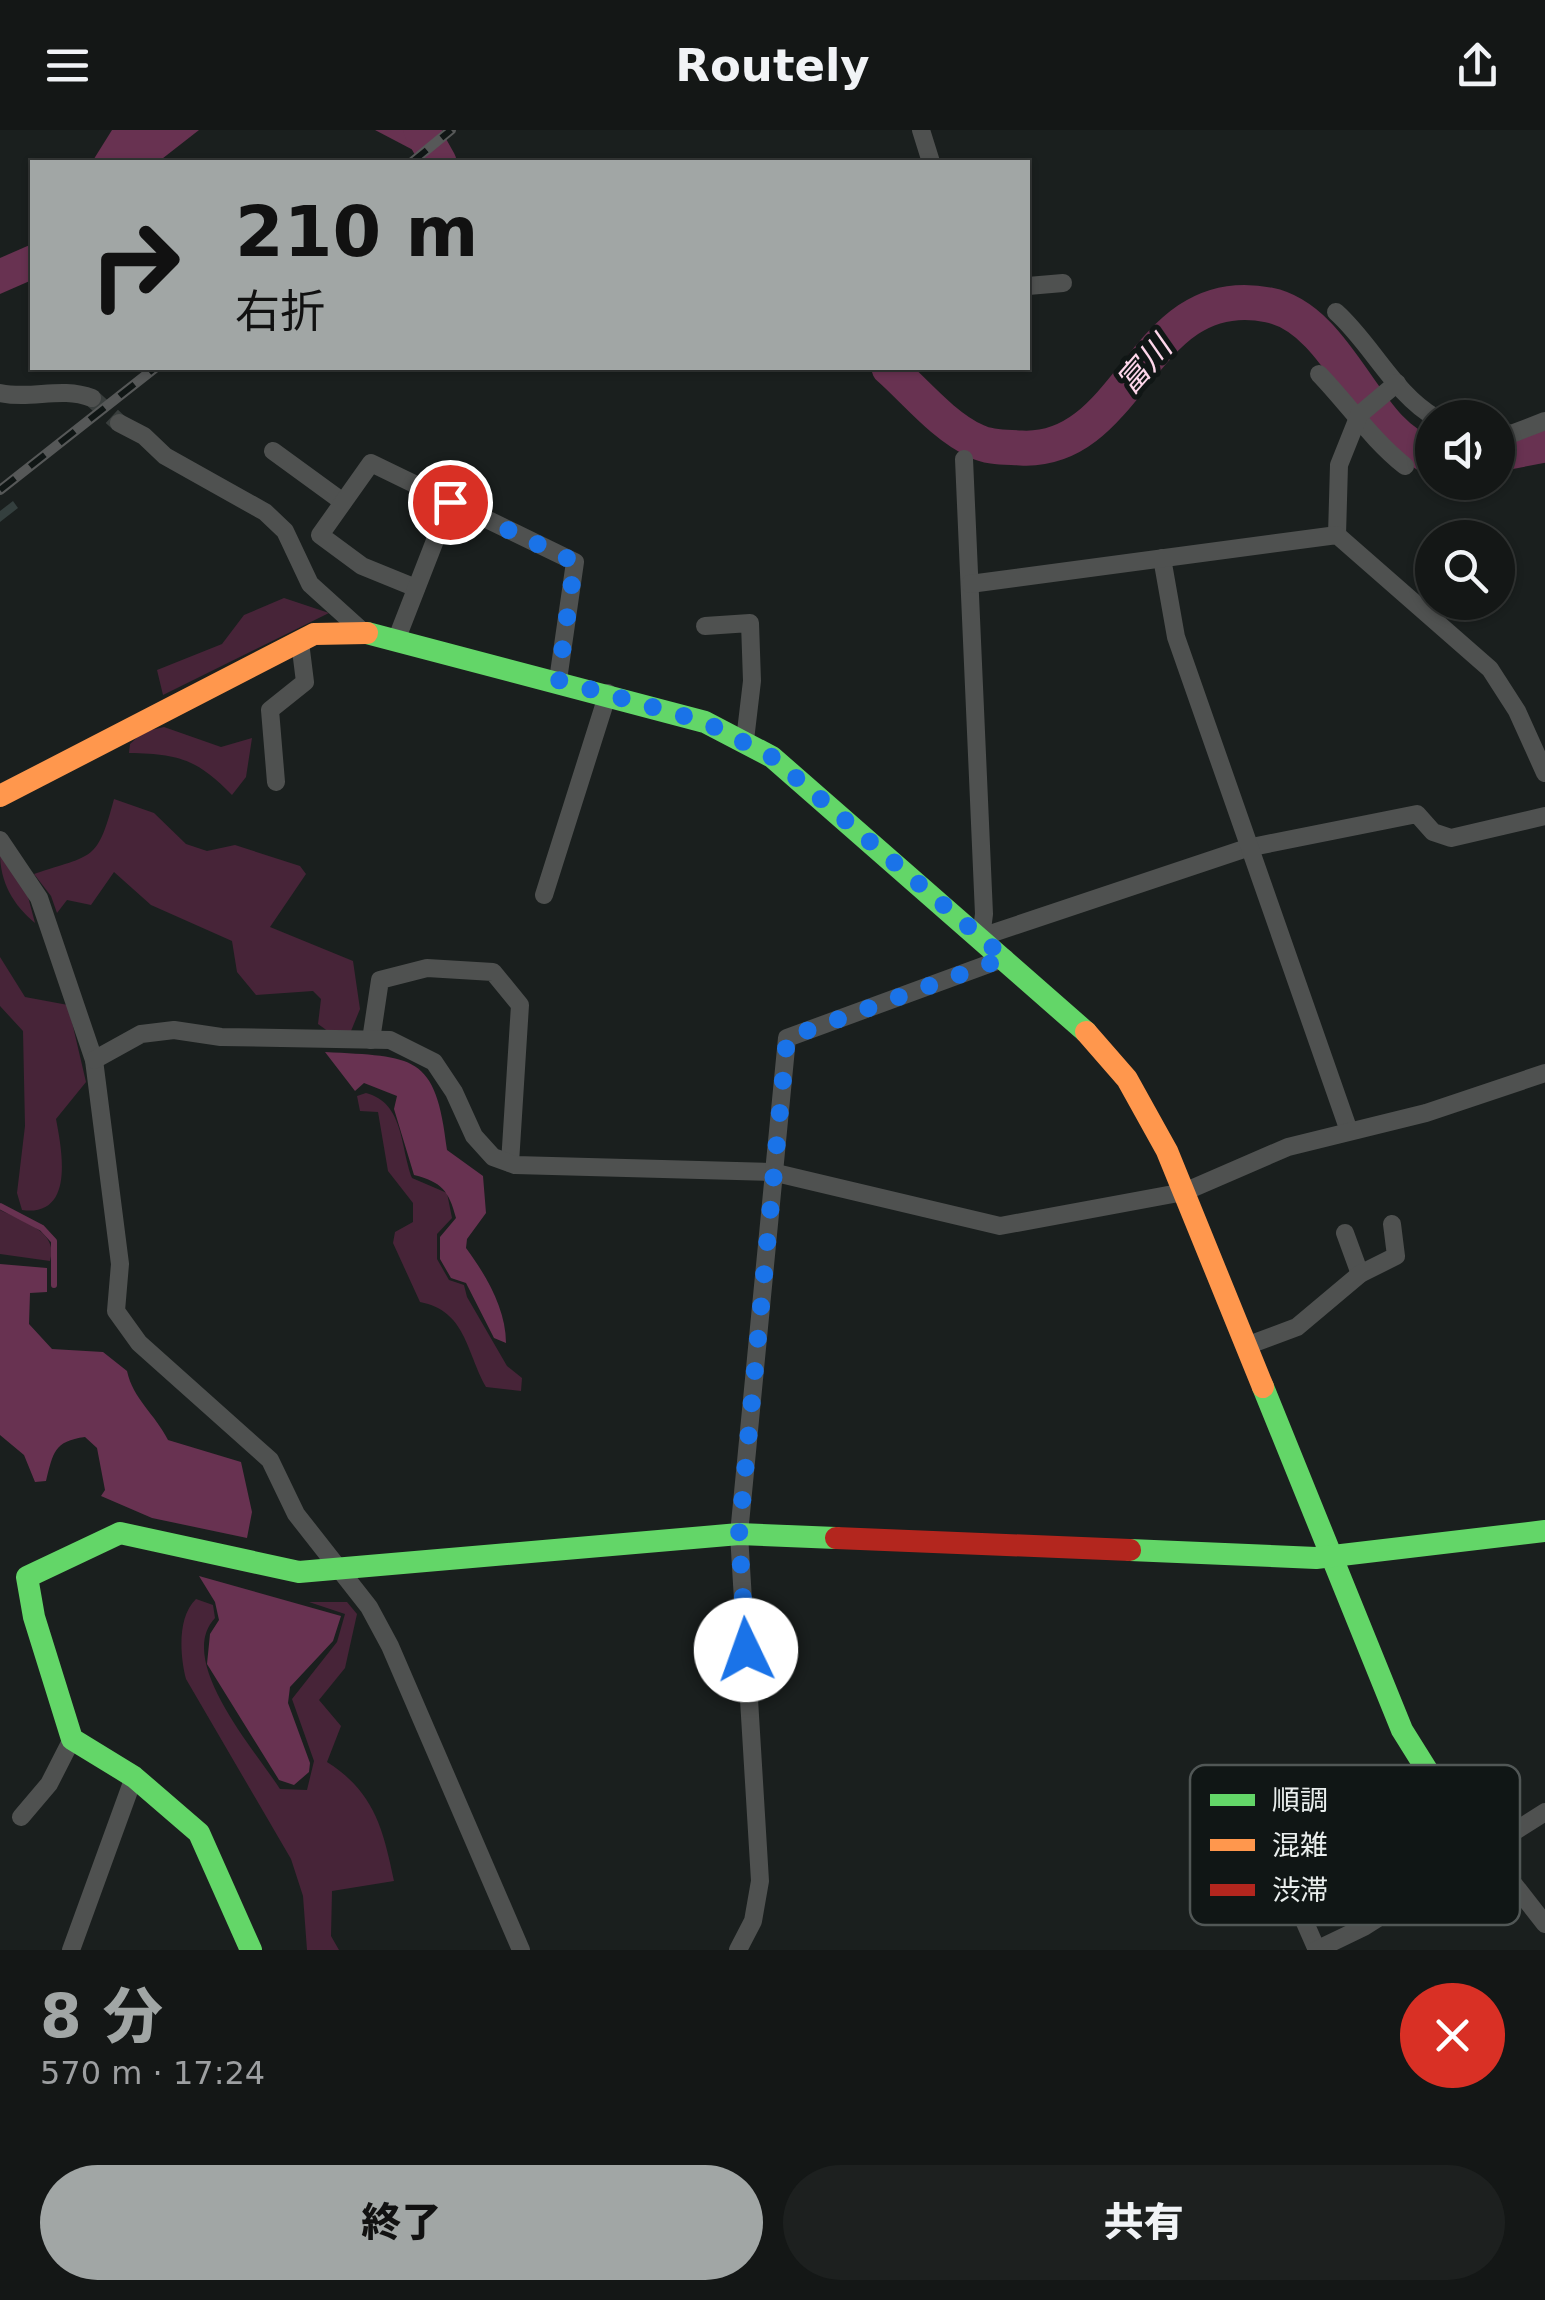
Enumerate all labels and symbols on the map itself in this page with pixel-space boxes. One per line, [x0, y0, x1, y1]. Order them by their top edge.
water label: 富川 [1109, 326, 1181, 402]
pin [408, 460, 493, 545]
position arrow [694, 1598, 798, 1702]
legend [1190, 1765, 1520, 1925]
text: 順調 [1272, 1784, 1328, 1817]
text: 混雑 [1272, 1829, 1328, 1862]
text: 渋滞 [1272, 1874, 1328, 1907]

